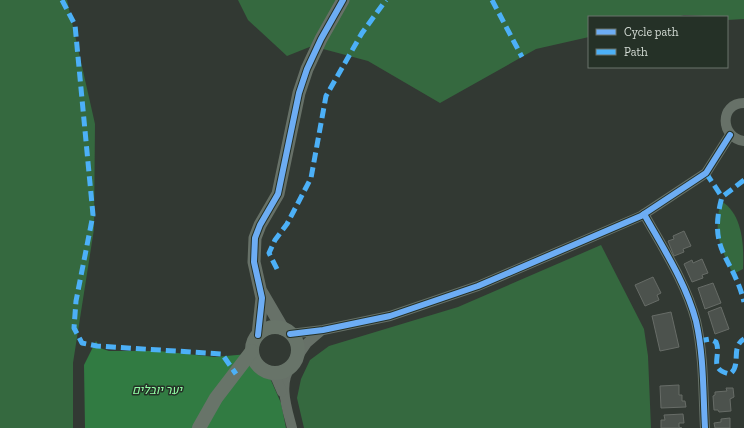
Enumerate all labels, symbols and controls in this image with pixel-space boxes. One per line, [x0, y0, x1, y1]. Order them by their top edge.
legend [588, 16, 728, 68]
text: Cycle path [624, 25, 679, 39]
text: Path [624, 45, 648, 59]
park label: יער יובלים [132, 383, 183, 397]

